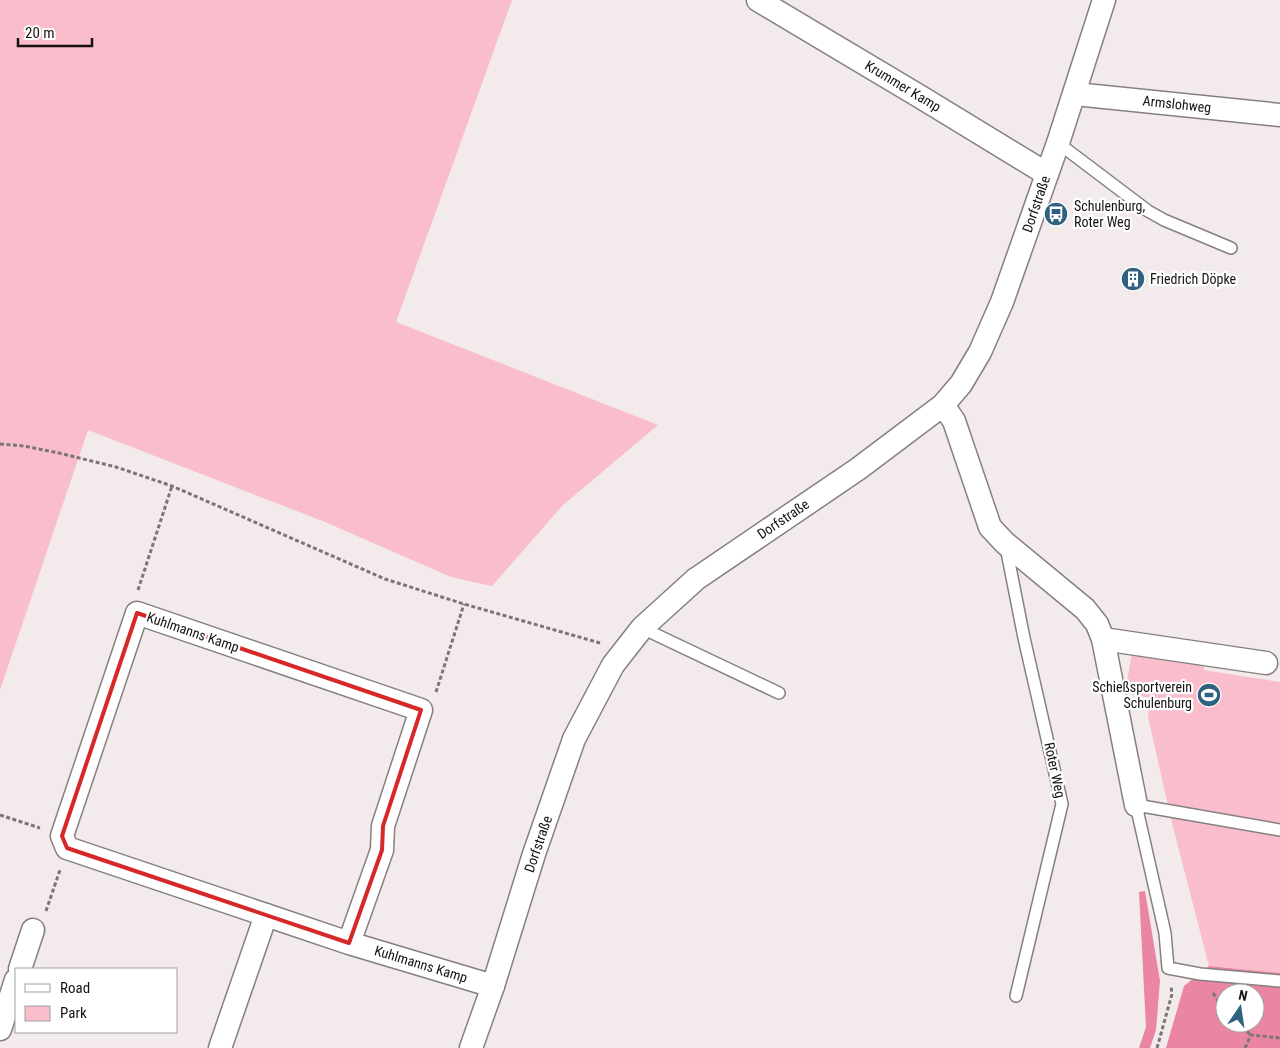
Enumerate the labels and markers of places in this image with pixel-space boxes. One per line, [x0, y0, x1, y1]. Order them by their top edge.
place label: Schulenburg, Roter Weg [1074, 198, 1146, 230]
bus stop icon: Schulenburg, Roter Weg [1043, 201, 1069, 227]
building icon: Friedrich Döpke [1120, 266, 1146, 292]
place label: Friedrich Döpke [1150, 271, 1237, 287]
place label: Schießsportverein Schulenburg [1092, 679, 1192, 711]
sports icon: Schießsportverein Schulenburg [1196, 682, 1222, 708]

